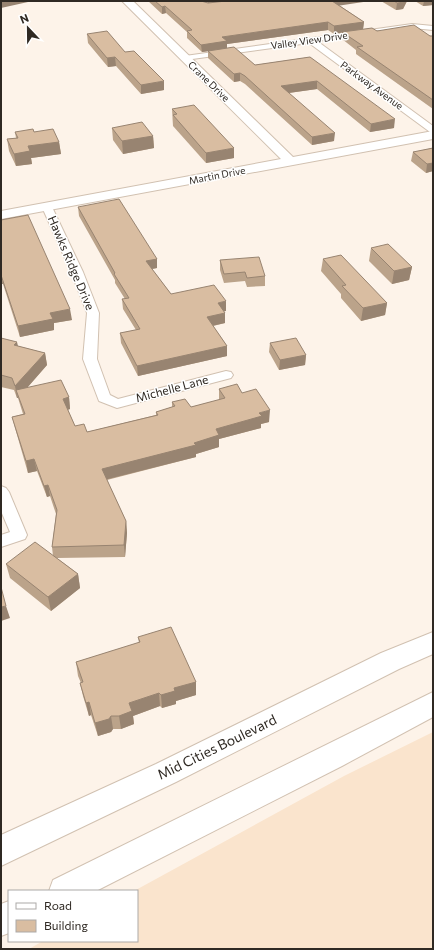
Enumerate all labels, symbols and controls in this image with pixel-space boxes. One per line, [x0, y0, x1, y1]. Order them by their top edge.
north arrow [8, 8, 48, 48]
text: N [18, 11, 30, 26]
street label: Valley View Drive [270, 29, 348, 51]
street label: Crane Drive [186, 58, 232, 104]
street label: Parkway Avenue [338, 58, 406, 112]
street label: Martin Drive [188, 164, 246, 186]
street label: Hawks Ridge Drive [46, 213, 98, 312]
street label: Michelle Lane [134, 372, 210, 404]
street label: Mid Cities Boulevard [154, 710, 279, 783]
legend [8, 890, 138, 942]
text: Road [44, 898, 72, 912]
text: Building [44, 918, 88, 932]

